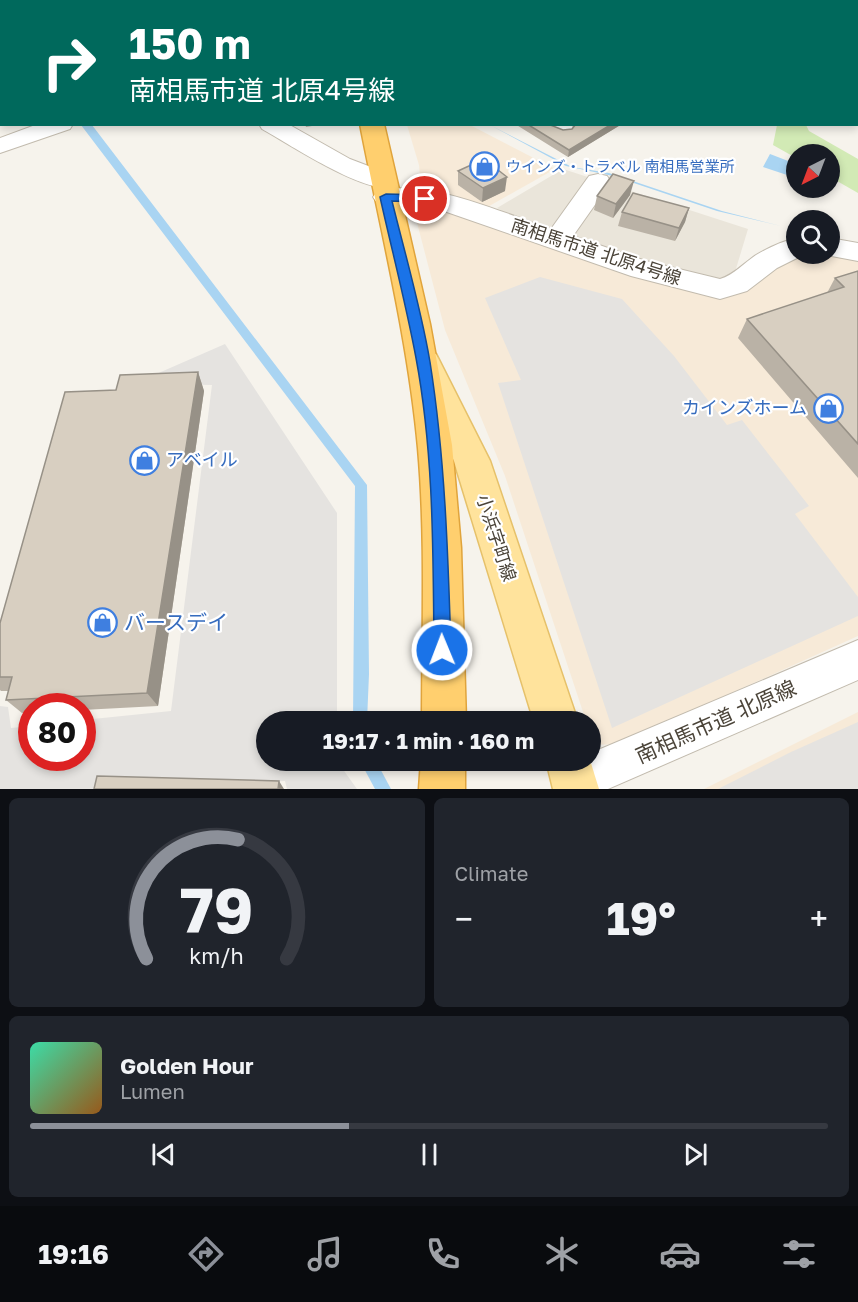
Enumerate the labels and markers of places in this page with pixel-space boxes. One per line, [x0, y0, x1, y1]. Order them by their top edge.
shop icon: ウインズ・トラベル 南相馬営業所 [469, 151, 501, 183]
place label: ウインズ・トラベル 南相馬営業所 [506, 157, 734, 175]
pin [399, 173, 450, 224]
shop icon: カインズホーム [812, 392, 844, 424]
place label: カインズホーム [682, 396, 807, 418]
shop icon: アベイル [129, 444, 161, 476]
place label: アベイル [166, 448, 238, 470]
shop icon: バースデイ [87, 607, 119, 639]
place label: バースデイ [124, 609, 228, 635]

